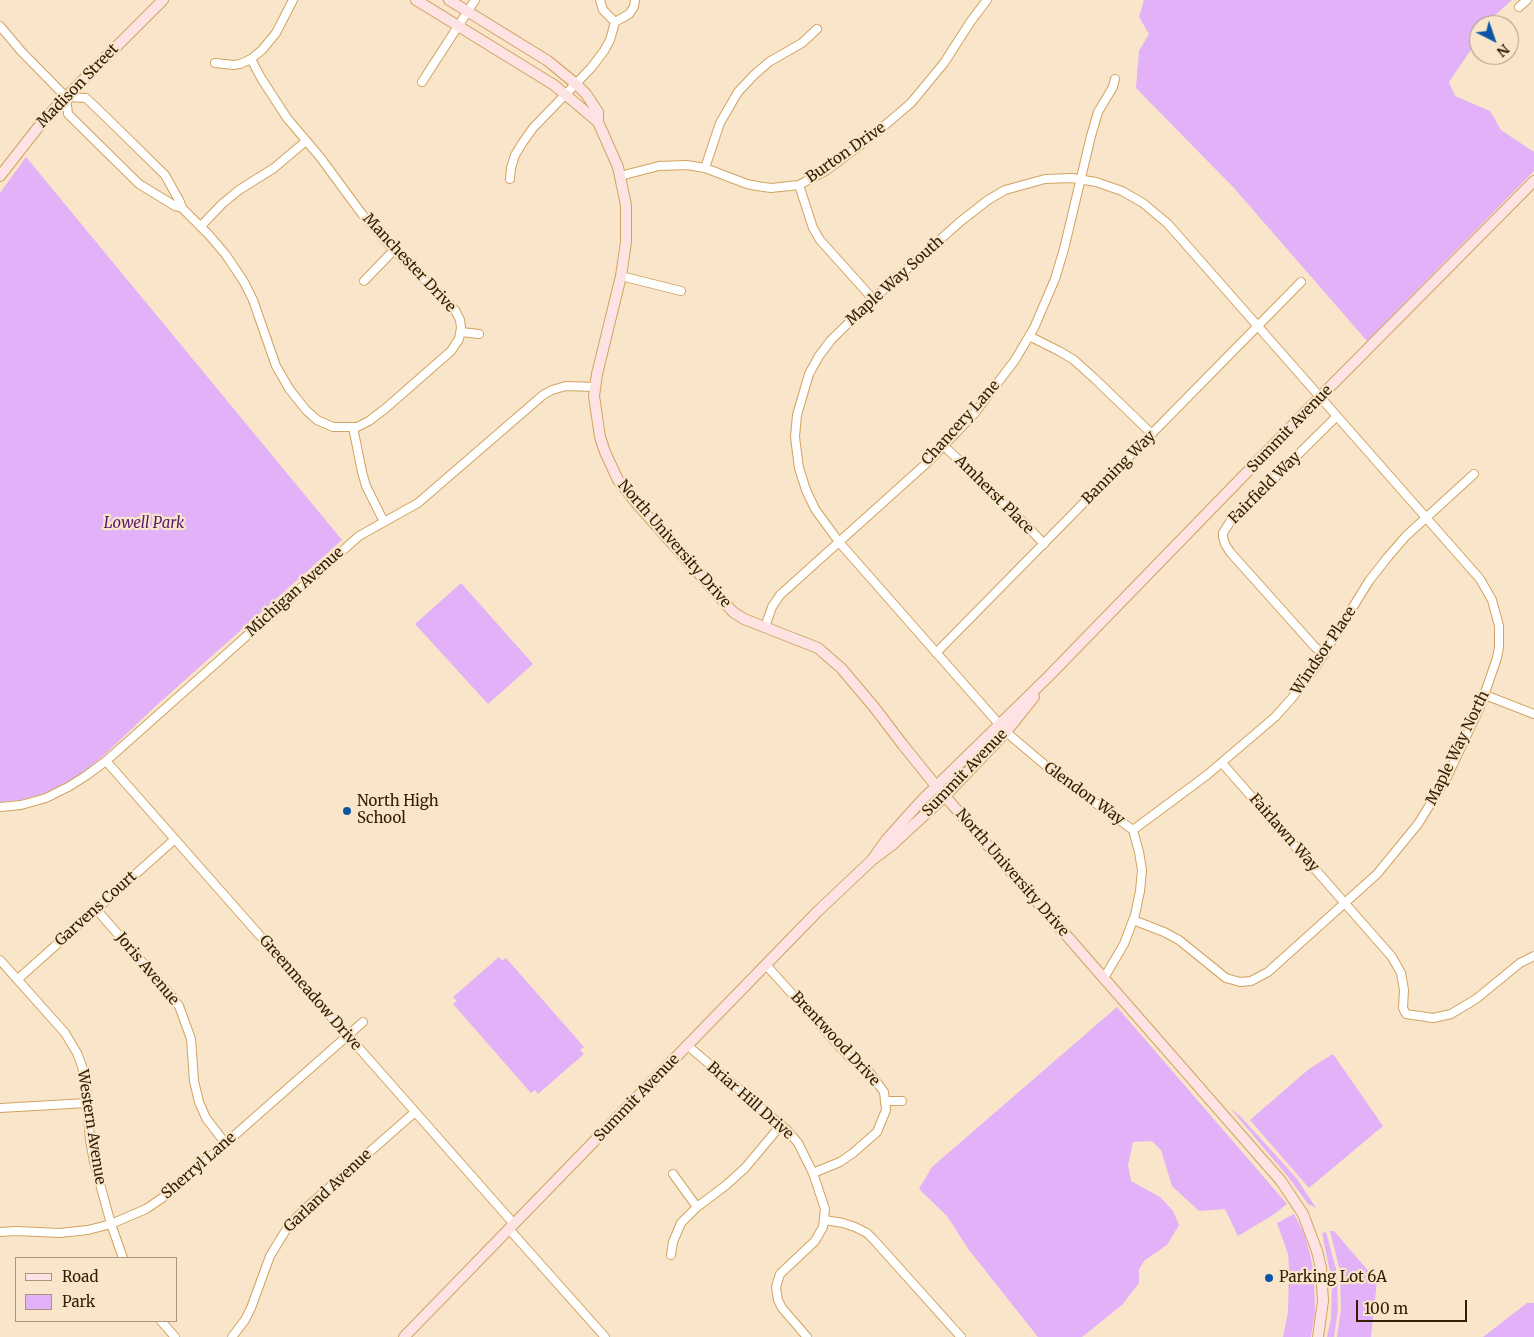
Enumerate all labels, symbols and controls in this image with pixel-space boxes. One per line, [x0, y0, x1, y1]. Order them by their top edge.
north arrow [1469, 15, 1519, 65]
street label: Madison Street [34, 40, 122, 132]
text: N [1493, 40, 1513, 61]
street label: Burton Drive [803, 119, 889, 187]
street label: Manchester Drive [359, 210, 459, 316]
street label: Maple Way South [843, 232, 947, 330]
street label: Chancery Lane [918, 377, 1004, 469]
street label: Summit Avenue [1244, 382, 1336, 476]
street label: Banning Way [1079, 428, 1159, 508]
street label: Fairfield Way [1225, 448, 1305, 528]
street label: Amherst Place [951, 452, 1037, 538]
street label: North University Drive [614, 476, 734, 612]
park label: Lowell Park [104, 515, 184, 533]
street label: Michigan Avenue [243, 544, 347, 640]
street label: Windsor Place [1288, 603, 1360, 699]
street label: Maple Way North [1423, 688, 1493, 808]
street label: Summit Avenue [919, 726, 1011, 820]
street label: Glendon Way [1040, 759, 1128, 829]
street label: Fairlawn Way [1245, 790, 1323, 876]
place label: North High School [357, 793, 439, 828]
marker: North High School [341, 805, 353, 817]
street label: North University Drive [952, 805, 1072, 941]
street label: Garvens Court [52, 868, 140, 950]
street label: Joris Avenue [112, 929, 182, 1009]
street label: Greenmeadow Drive [255, 932, 365, 1054]
street label: Brentwood Drive [787, 988, 883, 1090]
street label: Summit Avenue [591, 1051, 683, 1145]
street label: Briar Hill Drive [703, 1059, 797, 1143]
street label: Western Avenue [73, 1068, 109, 1186]
street label: Sherryl Lane [158, 1129, 240, 1203]
street label: Garland Avenue [280, 1146, 376, 1236]
legend [15, 1257, 178, 1322]
text: Road [62, 1267, 98, 1286]
place label: Parking Lot 6A [1279, 1269, 1387, 1287]
marker: Parking Lot 6A [1263, 1272, 1275, 1284]
scale bar [1359, 1290, 1470, 1322]
text: Park [62, 1292, 95, 1311]
text: 100 m [1364, 1299, 1408, 1318]

